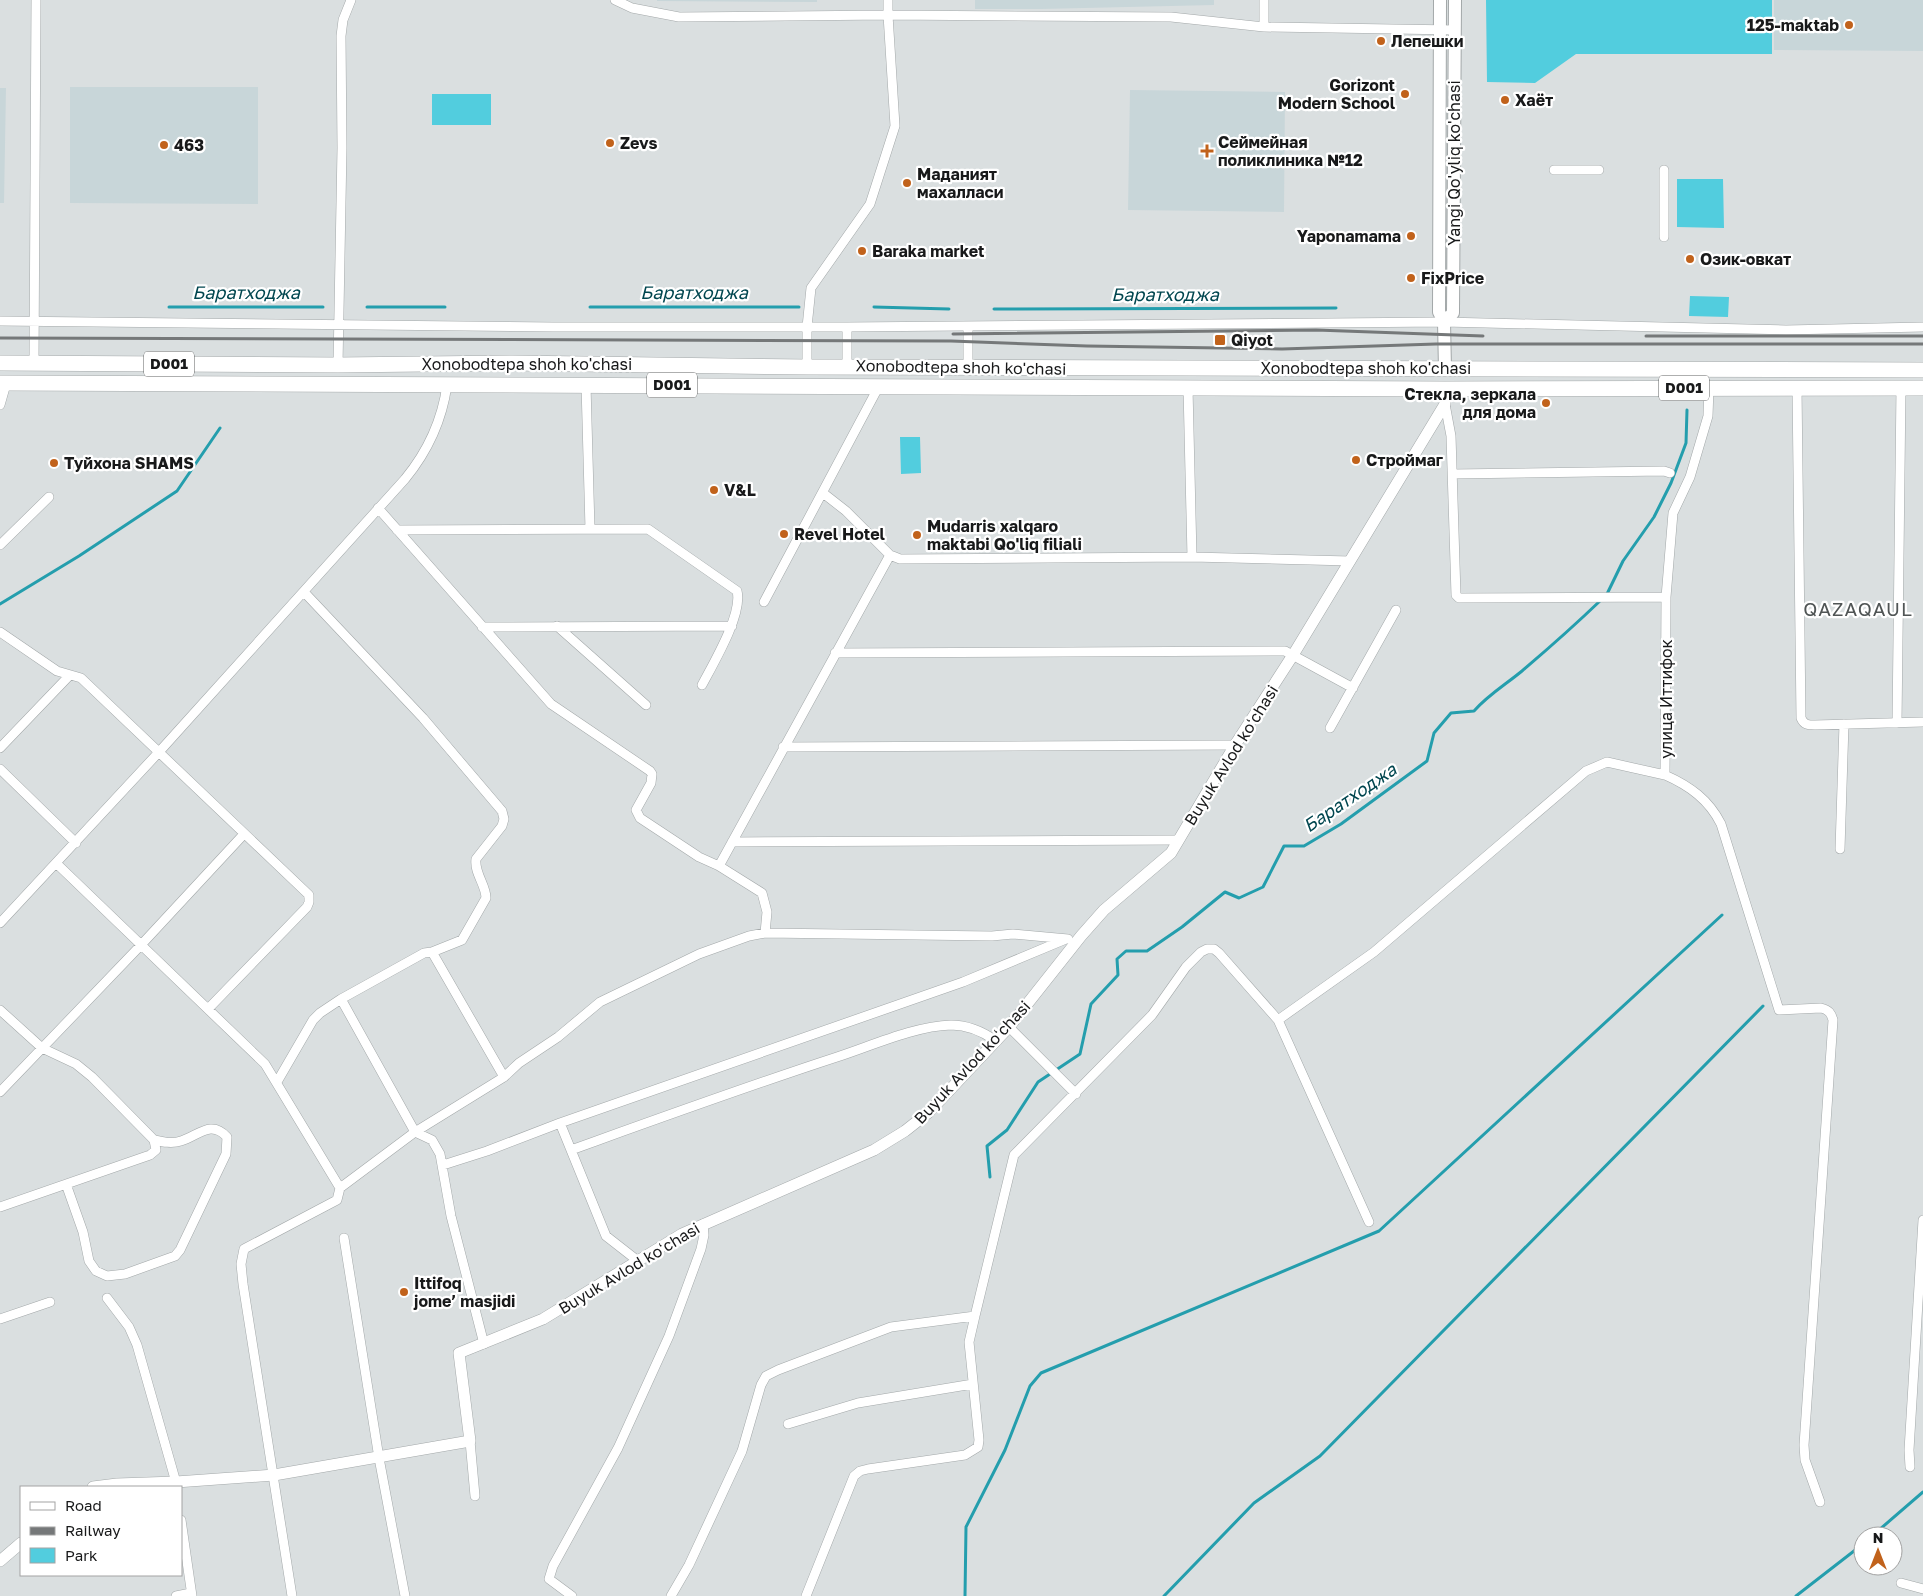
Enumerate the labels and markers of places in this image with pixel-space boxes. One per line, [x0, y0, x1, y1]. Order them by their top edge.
place label: 125-maktab [1747, 15, 1839, 35]
marker: 125-maktab [1843, 19, 1855, 31]
place label: Лепешки [1391, 31, 1464, 51]
marker: Лепешки [1375, 35, 1387, 47]
place label: Gorizont Modern School [1278, 75, 1396, 113]
marker: Gorizont Modern School [1399, 88, 1411, 100]
place label: Хаёт [1515, 90, 1553, 110]
marker: Хаёт [1499, 94, 1511, 106]
place label: Сеймейная поликлиника №12 [1218, 132, 1363, 170]
place label: Zevs [620, 133, 657, 153]
place label: 463 [174, 135, 204, 155]
marker: Zevs [604, 137, 616, 149]
marker: 463 [158, 139, 170, 151]
marker: Сеймейная поликлиника №12 [1200, 144, 1214, 158]
place label: Маданият махалласи [917, 164, 1004, 202]
marker: Маданият махалласи [901, 177, 913, 189]
place label: Yaponamama [1297, 226, 1401, 246]
marker: Yaponamama [1405, 230, 1417, 242]
place label: Baraka market [872, 241, 985, 261]
marker: Baraka market [856, 245, 868, 257]
place label: Озик-овкат [1700, 249, 1791, 269]
marker: Озик-овкат [1684, 253, 1696, 265]
place label: FixPrice [1421, 268, 1484, 288]
marker: FixPrice [1405, 272, 1417, 284]
place label: Qiyot [1231, 330, 1273, 350]
marker: Qiyot [1213, 333, 1227, 347]
place label: Стекла, зеркала для дома [1404, 384, 1536, 422]
marker: Стекла, зеркала для дома [1540, 397, 1552, 409]
place label: Строймаг [1366, 450, 1444, 470]
place label: Туйхона SHAMS [64, 453, 194, 473]
marker: Строймаг [1350, 454, 1362, 466]
marker: Туйхона SHAMS [48, 457, 60, 469]
place label: V&L [724, 480, 756, 500]
marker: V&L [708, 484, 720, 496]
place label: Mudarris xalqaro maktabi Qo'liq filiali [927, 516, 1082, 554]
place label: Revel Hotel [794, 524, 886, 544]
marker: Revel Hotel [778, 528, 790, 540]
marker: Mudarris xalqaro maktabi Qo'liq filiali [911, 529, 923, 541]
place label: Ittifoq jome’ masjidi [413, 1273, 515, 1311]
marker: Ittifoq jome’ masjidi [398, 1286, 410, 1298]

